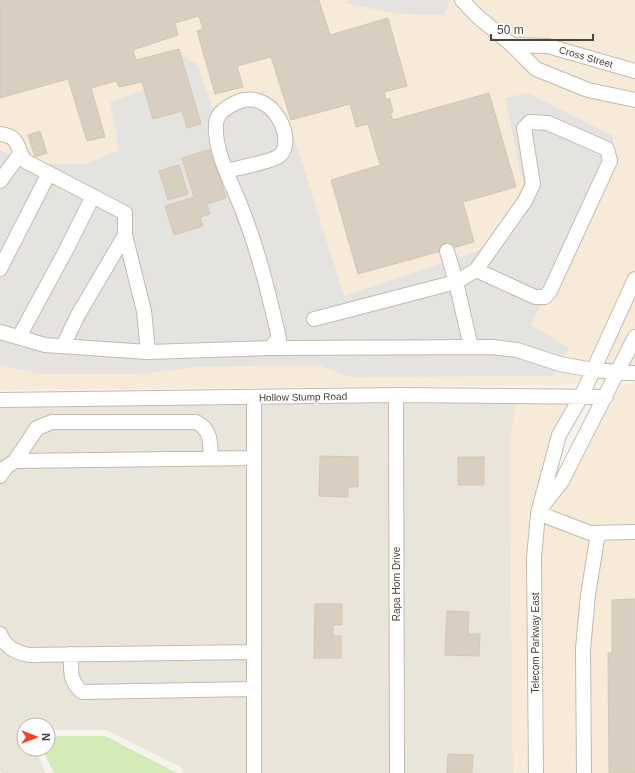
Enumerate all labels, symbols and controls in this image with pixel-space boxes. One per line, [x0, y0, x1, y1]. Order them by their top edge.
scale bar [491, 16, 593, 42]
text: 50 m [497, 23, 524, 37]
street label: Cross Street [558, 44, 614, 70]
street label: Hollow Stump Road [259, 391, 347, 403]
street label: Rapa Horn Drive [391, 546, 402, 621]
street label: Telecom Parkway East [530, 592, 541, 694]
north arrow [16, 717, 56, 757]
text: N [40, 733, 52, 741]

